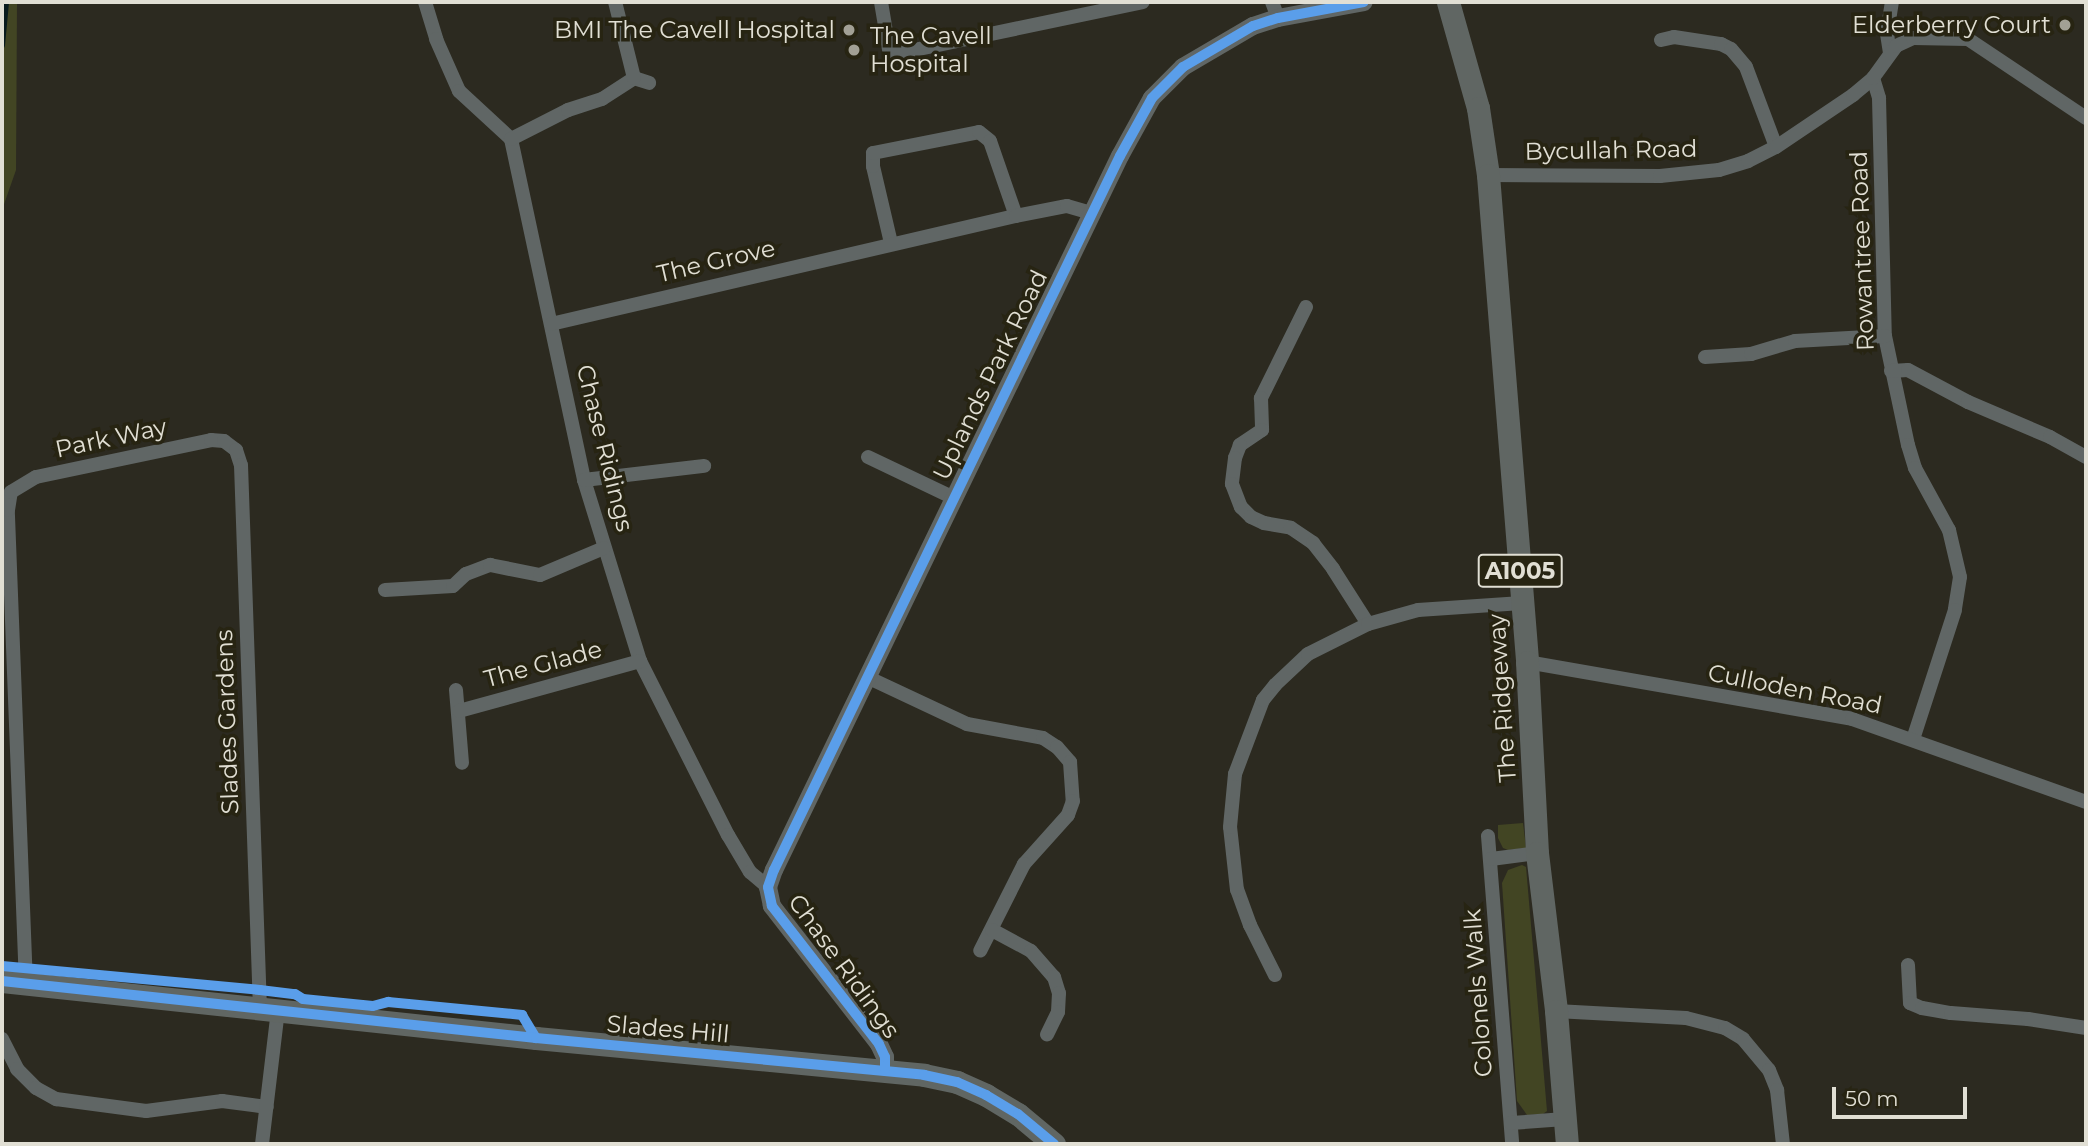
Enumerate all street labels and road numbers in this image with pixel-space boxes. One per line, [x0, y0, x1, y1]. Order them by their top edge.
street label: Bycullah Road [1524, 134, 1698, 166]
street label: Rowantree Road [1844, 150, 1880, 352]
street label: The Grove [654, 233, 778, 289]
street label: Uplands Park Road [927, 265, 1053, 485]
street label: Chase Ridings [570, 362, 640, 534]
street label: Park Way [53, 412, 169, 464]
road number: A1005 [1476, 552, 1564, 590]
street label: The Ridgeway [1482, 613, 1522, 783]
street label: Slades Gardens [209, 629, 245, 815]
street label: The Glade [481, 634, 605, 694]
street label: Culloden Road [1706, 658, 1884, 720]
street label: Chase Ridings [782, 888, 906, 1044]
street label: Colonels Walk [1458, 908, 1498, 1078]
street label: Slades Hill [605, 1009, 731, 1049]

